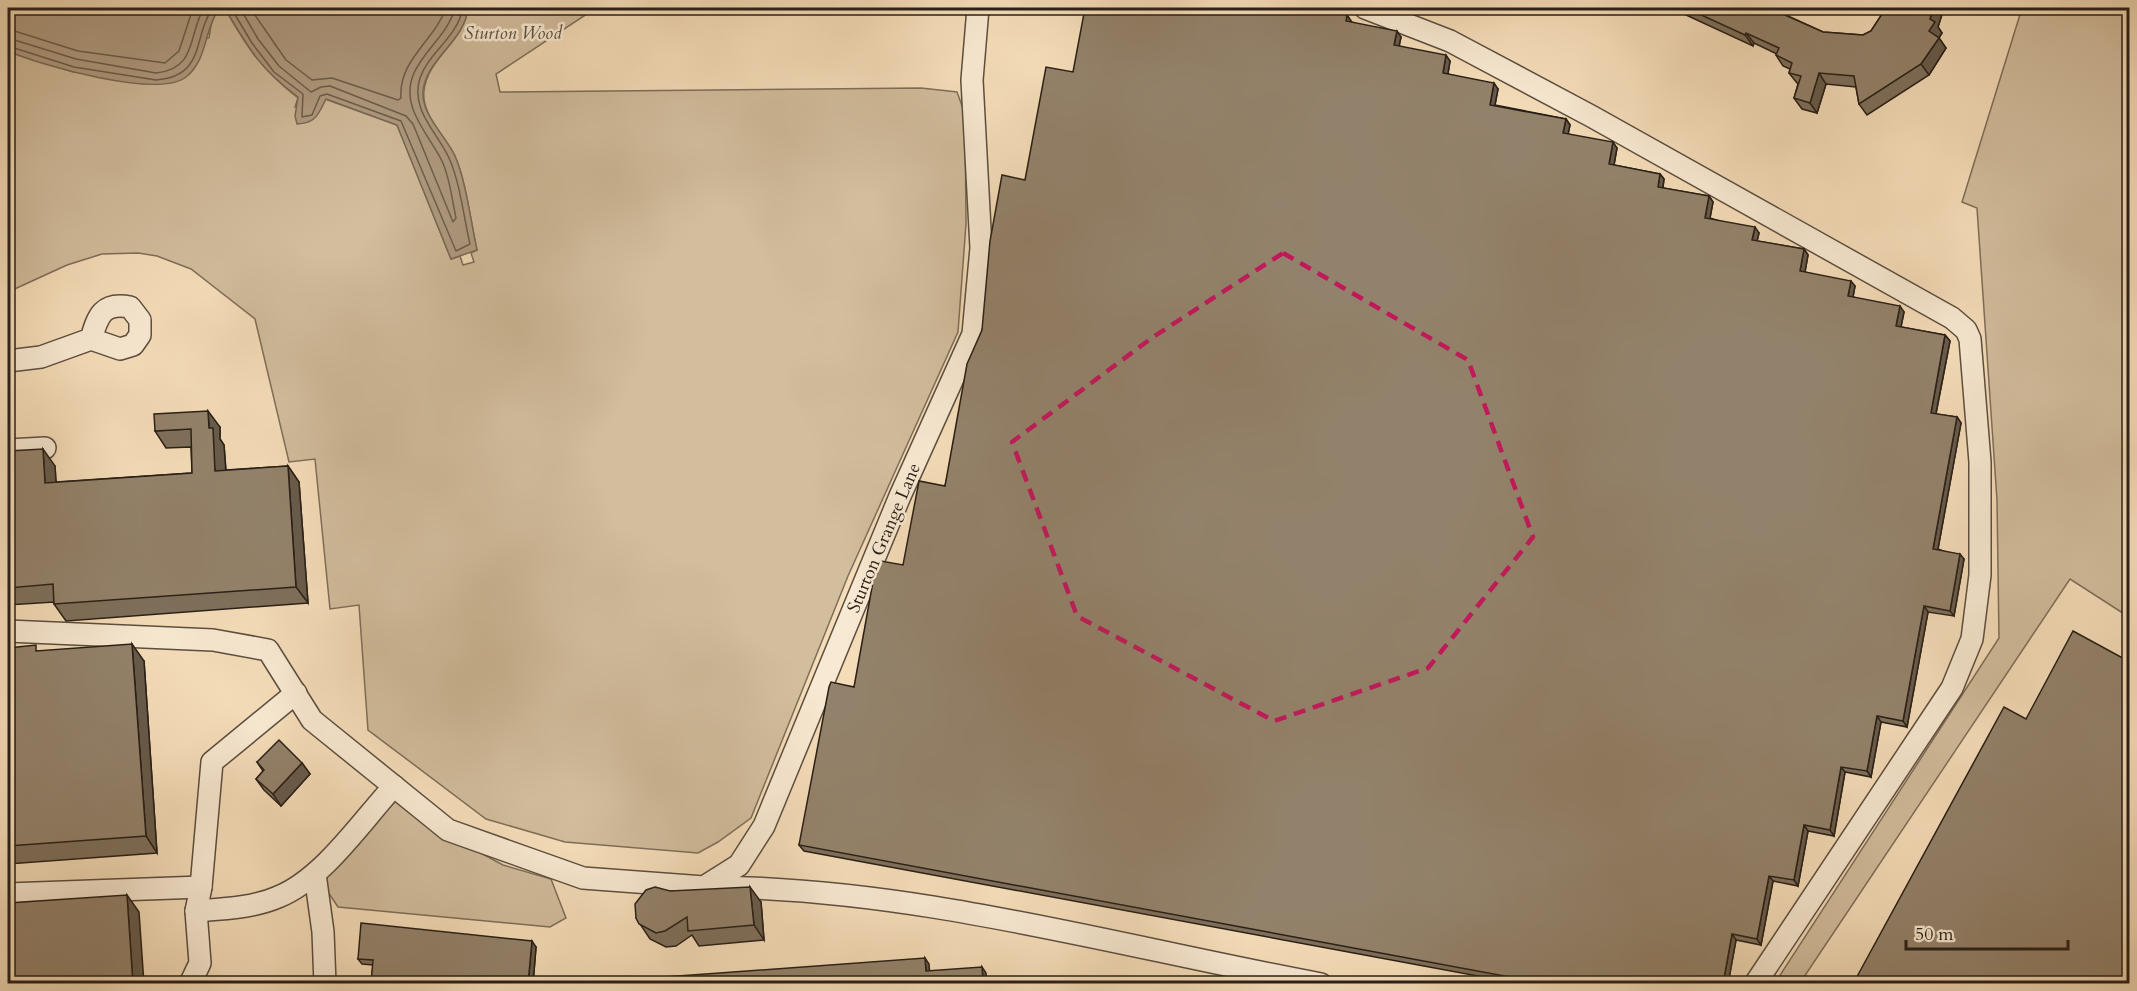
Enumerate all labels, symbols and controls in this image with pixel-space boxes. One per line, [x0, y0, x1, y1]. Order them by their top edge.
park label: Sturton Wood [464, 21, 563, 46]
street label: Sturton Grange Lane [841, 459, 927, 617]
scale bar [1906, 913, 2068, 951]
text: 50 m [1915, 922, 1954, 947]

